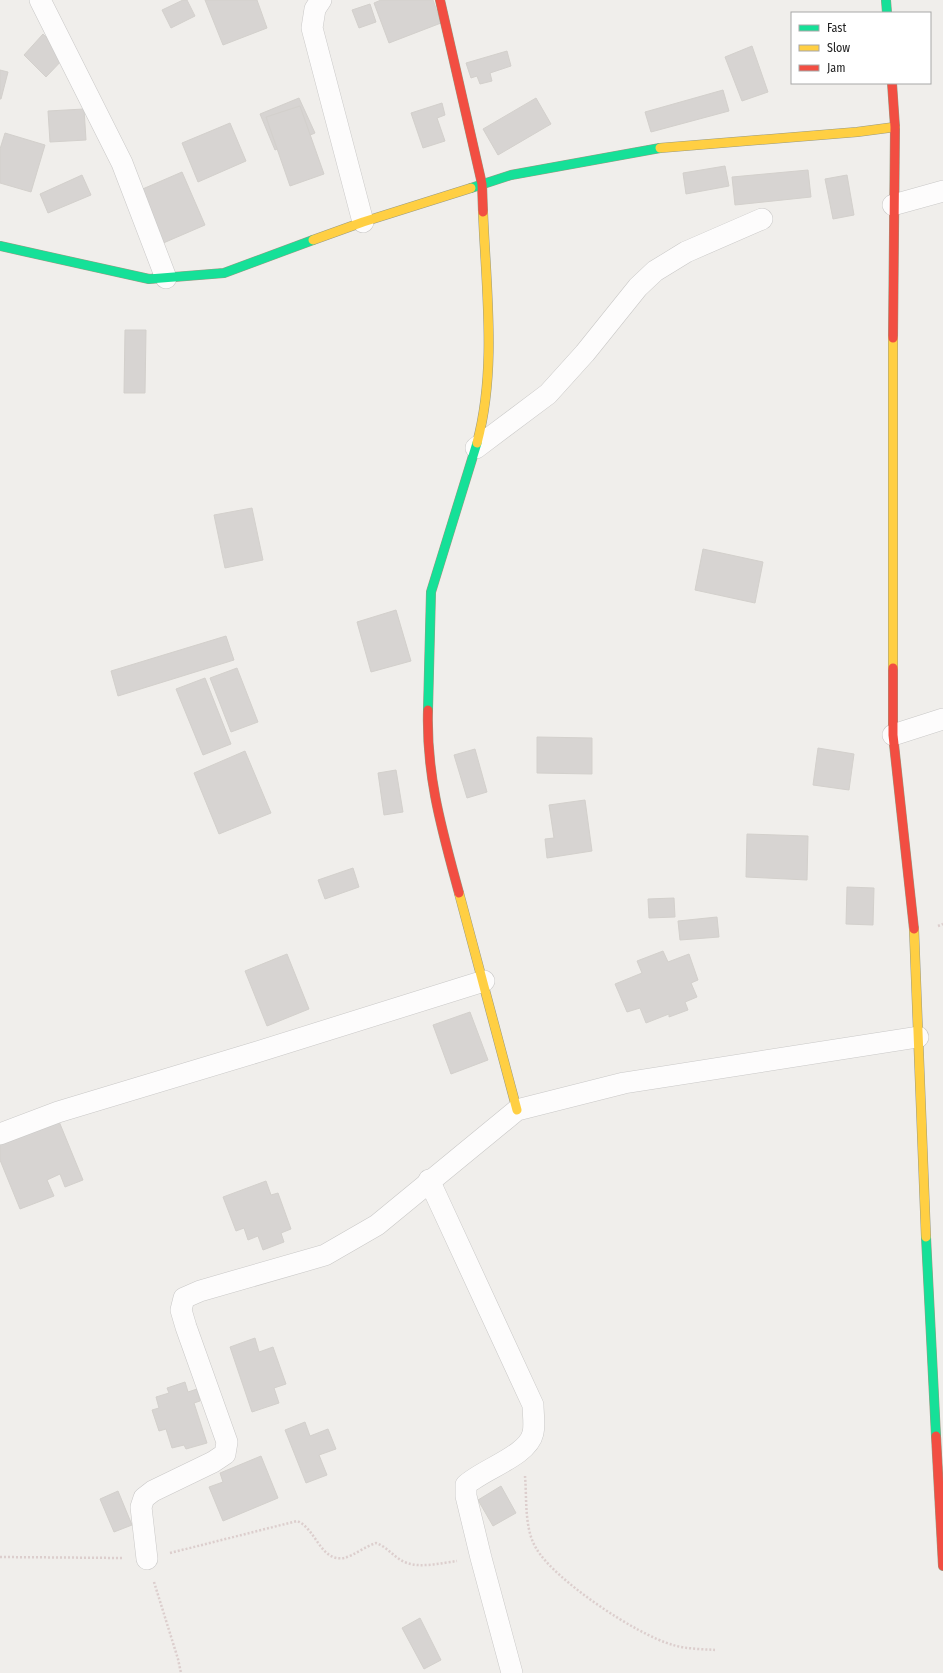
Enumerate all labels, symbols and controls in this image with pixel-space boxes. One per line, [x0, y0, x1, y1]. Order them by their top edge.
legend [791, 12, 931, 84]
text: Fast [827, 21, 846, 35]
text: Slow [827, 41, 850, 55]
text: Jam [827, 61, 845, 75]

